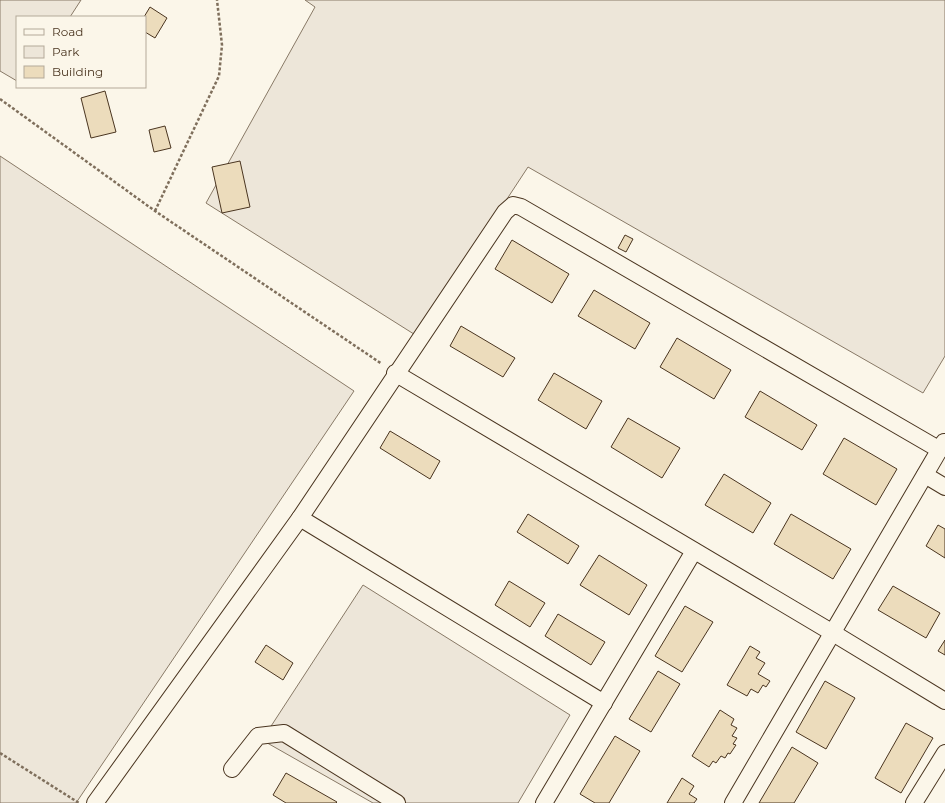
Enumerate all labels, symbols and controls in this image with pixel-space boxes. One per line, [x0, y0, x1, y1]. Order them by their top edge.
legend [16, 16, 146, 88]
text: Road [52, 24, 83, 39]
text: Park [52, 44, 80, 59]
text: Building [52, 64, 103, 79]

